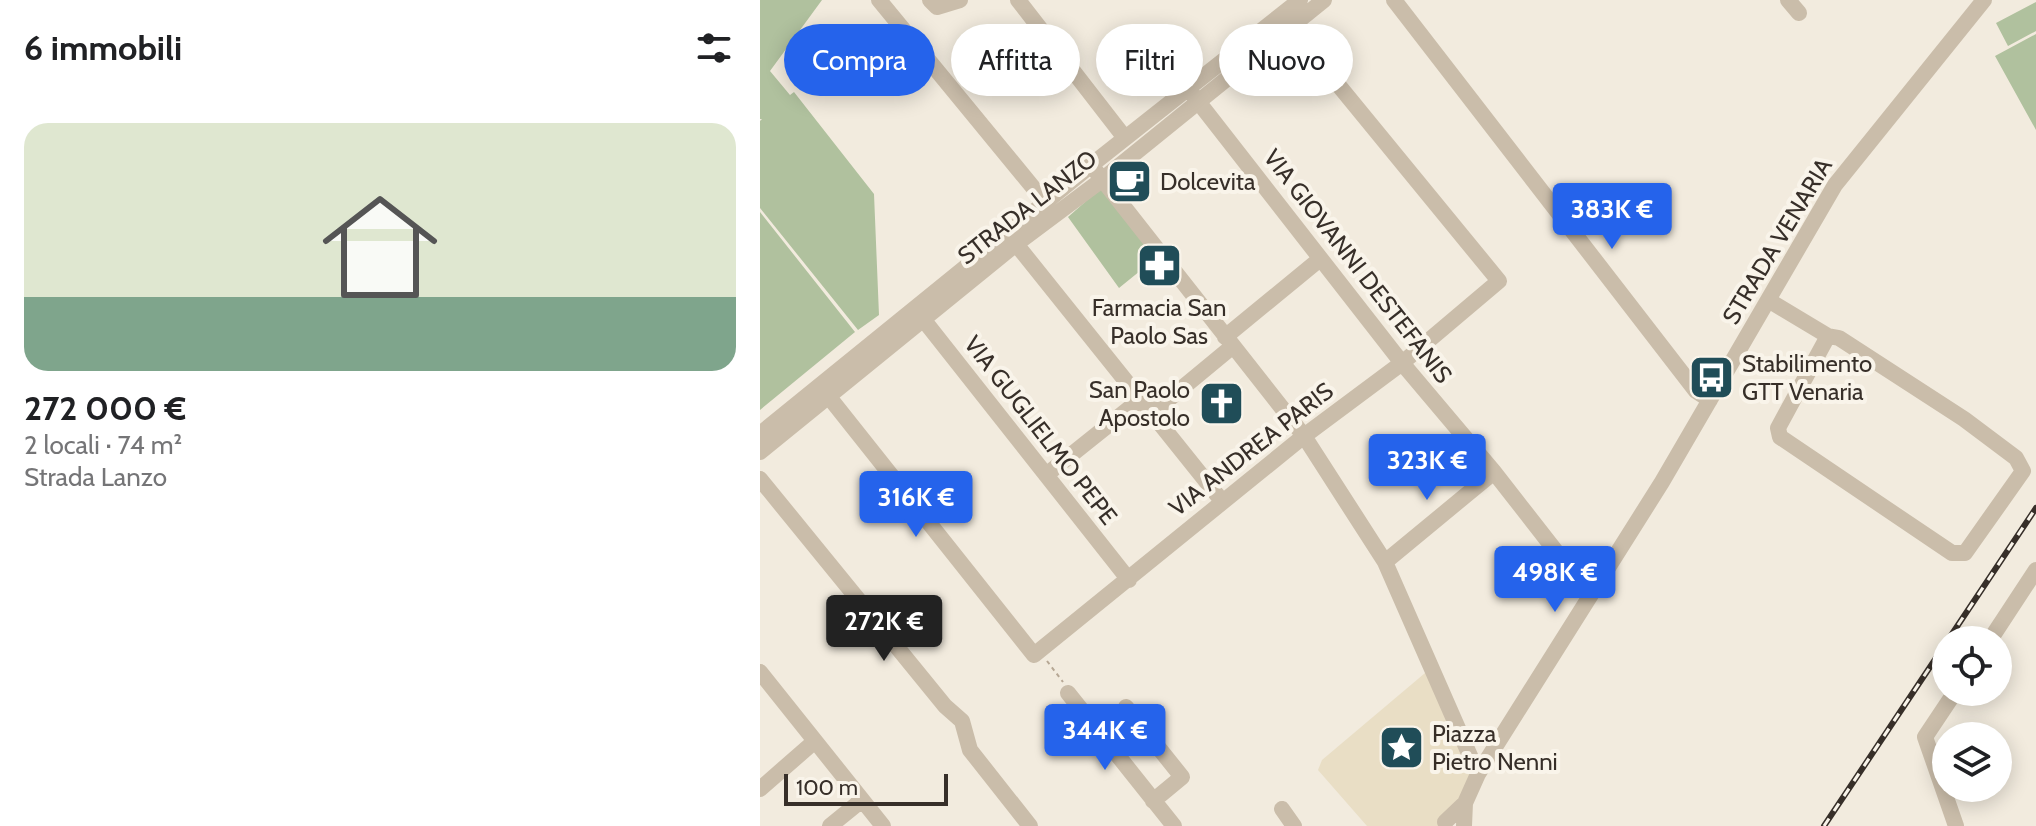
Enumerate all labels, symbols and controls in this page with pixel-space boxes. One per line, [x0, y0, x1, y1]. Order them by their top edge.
chip: Compra [784, 24, 935, 96]
chip: Affitta [951, 24, 1080, 96]
chip: Filtri [1096, 24, 1203, 96]
chip: Nuovo [1219, 24, 1353, 96]
icon: filters [692, 26, 736, 70]
text: 6 immobili [24, 27, 182, 69]
street label: VIA GIOVANNI DESTEFANIS [1258, 143, 1458, 389]
street label: STRADA LANZO [952, 144, 1102, 270]
street label: STRADA VENARIA [1716, 153, 1838, 329]
cafe icon: Dolcevita [1105, 157, 1153, 205]
place label: Dolcevita [1160, 167, 1256, 196]
icon: home [308, 175, 452, 319]
pin: 383K € [1547, 183, 1677, 251]
text: 383K € [1571, 193, 1653, 225]
pharmacy icon: Farmacia San Paolo Sas [1135, 241, 1183, 289]
place label: Farmacia San Paolo Sas [1092, 293, 1226, 350]
street label: VIA GUGLIELMO PEPE [958, 330, 1124, 530]
place label: Stabilimento GTT Venaria [1742, 349, 1872, 406]
bus stop icon: Stabilimento GTT Venaria [1687, 353, 1735, 401]
place label: San Paolo Apostolo [1089, 375, 1190, 432]
street label: VIA ANDREA PARIS [1163, 376, 1339, 522]
church icon: San Paolo Apostolo [1197, 379, 1245, 427]
text: 272 000 € [24, 387, 186, 429]
text: 2 locali · 74 m² [24, 429, 182, 461]
pin: 323K € [1362, 434, 1492, 502]
text: 323K € [1387, 444, 1467, 476]
text: Strada Lanzo [24, 461, 167, 493]
pin: 316K € [851, 471, 981, 539]
text: 316K € [877, 481, 955, 513]
pin: 498K € [1490, 546, 1620, 614]
text: 498K € [1512, 556, 1598, 588]
pin: 272K € [819, 595, 949, 663]
text: 272K € [844, 605, 924, 637]
map controls [1932, 626, 2012, 802]
button: locate [1932, 626, 2012, 706]
pin: 344K € [1040, 704, 1170, 772]
text: 344K € [1062, 714, 1148, 746]
place label: Piazza Pietro Nenni [1432, 719, 1558, 776]
button: layers [1932, 722, 2012, 802]
place icon: Piazza Pietro Nenni [1377, 723, 1425, 771]
scale bar [784, 770, 948, 806]
text: 100 m [796, 774, 858, 801]

